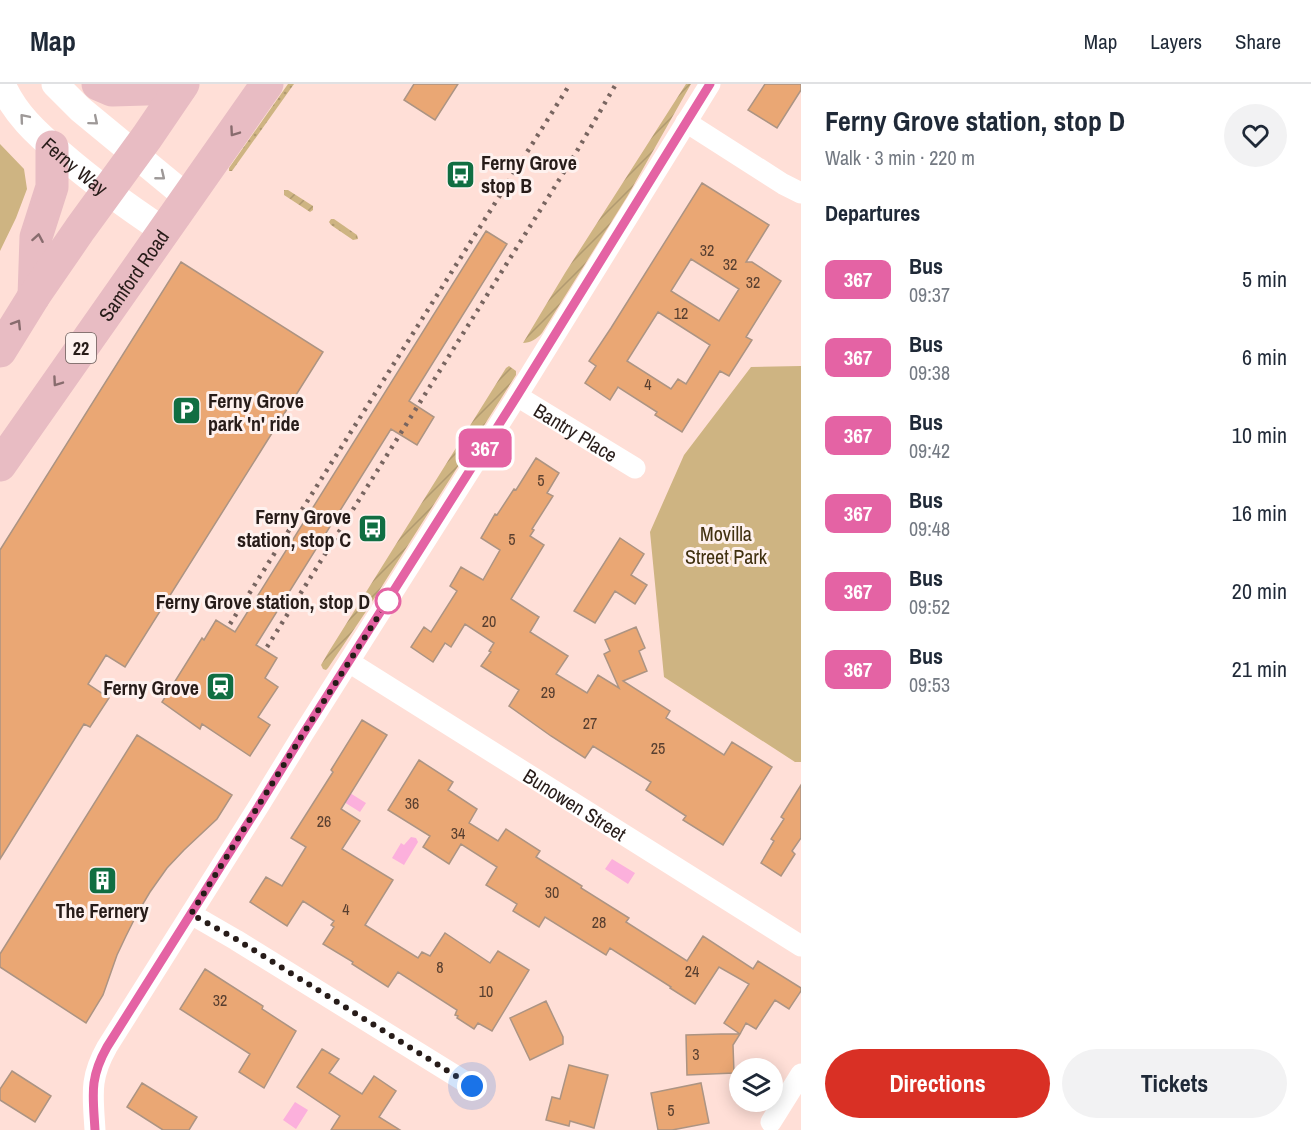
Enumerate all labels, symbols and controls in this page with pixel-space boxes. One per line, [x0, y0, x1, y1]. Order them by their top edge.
text: Map [30, 22, 76, 60]
text: Map [1084, 27, 1117, 56]
text: Layers [1150, 27, 1202, 56]
text: Share [1235, 27, 1281, 56]
text: Ferny Grove station, stop D [825, 102, 1125, 140]
button: heart [1224, 104, 1287, 167]
one-way arrow [87, 113, 98, 124]
one-way arrow [20, 114, 31, 125]
one-way arrow [230, 125, 241, 136]
street label: Ferny Way [37, 131, 115, 201]
text: Walk · 3 min · 220 m [825, 144, 975, 171]
place label: Ferny Grove stop B [481, 149, 577, 199]
bus stop icon: Ferny Grove stop B [444, 158, 476, 190]
one-way arrow [154, 168, 165, 179]
text: Departures [825, 198, 920, 228]
street label: Samford Road [92, 224, 175, 326]
one-way arrow [31, 233, 43, 243]
house number: 32 [700, 239, 714, 261]
text: Bus [909, 251, 943, 281]
house number: 32 [723, 253, 737, 275]
text: 5 min [1242, 264, 1287, 294]
text: 367 [844, 265, 872, 294]
house number: 32 [746, 271, 760, 293]
text: 09:37 [909, 281, 950, 308]
house number: 12 [674, 302, 688, 324]
one-way arrow [10, 319, 21, 330]
text: Bus [909, 329, 943, 359]
road number: 22 [66, 333, 96, 363]
text: 6 min [1242, 342, 1287, 372]
text: 367 [844, 343, 872, 372]
text: 09:38 [909, 359, 950, 386]
house number: 4 [644, 373, 652, 395]
one-way arrow [53, 375, 64, 386]
place label: Ferny Grove park 'n' ride [208, 387, 304, 437]
parking icon: Ferny Grove park 'n' ride [171, 395, 203, 427]
street label: Bantry Place [529, 396, 623, 468]
text: Bus [909, 407, 943, 437]
text: 10 min [1232, 420, 1287, 450]
text: 367 [844, 421, 872, 450]
line badge: 367 [450, 428, 520, 468]
text: 367 [471, 434, 499, 463]
text: 09:42 [909, 437, 950, 464]
house number: 5 [537, 469, 545, 491]
text: Bus [909, 485, 943, 515]
text: 16 min [1232, 498, 1287, 528]
text: 367 [844, 499, 872, 528]
place label: Ferny Grove station, stop C [237, 503, 351, 553]
bus stop icon: Ferny Grove station, stop C [356, 512, 388, 544]
text: 09:48 [909, 515, 950, 542]
park label: Movilla Street Park [685, 520, 768, 570]
house number: 5 [508, 528, 516, 550]
text: Bus [909, 563, 943, 593]
text: 20 min [1232, 576, 1287, 606]
text: 367 [844, 577, 872, 606]
place label: Ferny Grove station, stop D [156, 588, 370, 615]
marker: Ferny Grove station, stop D [375, 588, 401, 614]
text: 09:52 [909, 593, 950, 620]
house number: 20 [482, 610, 496, 632]
text: Bus [909, 641, 943, 671]
text: 21 min [1232, 654, 1287, 684]
text: 367 [844, 655, 872, 684]
station icon: Ferny Grove [204, 671, 236, 703]
text: 09:53 [909, 671, 950, 698]
place label: Ferny Grove [103, 674, 199, 701]
house number: 29 [541, 681, 555, 703]
house number: 27 [583, 712, 597, 734]
house number: 25 [651, 737, 665, 759]
street label: Bunowen Street [518, 762, 632, 847]
house number: 36 [405, 792, 419, 814]
house number: 26 [317, 810, 331, 832]
house number: 34 [451, 822, 465, 844]
building icon: The Fernery [86, 864, 118, 896]
house number: 30 [545, 881, 559, 903]
place label: The Fernery [55, 897, 149, 924]
house number: 4 [342, 898, 350, 920]
house number: 28 [592, 911, 606, 933]
house number: 8 [436, 956, 444, 978]
house number: 24 [685, 960, 699, 982]
house number: 10 [479, 980, 493, 1002]
house number: 32 [213, 989, 227, 1011]
house number: 3 [692, 1043, 700, 1065]
button: Directions [825, 1049, 1050, 1118]
button: Tickets [1062, 1049, 1287, 1118]
map controls [729, 1058, 783, 1112]
button: layers [729, 1058, 783, 1112]
your location [457, 1071, 487, 1101]
house number: 5 [667, 1099, 675, 1121]

